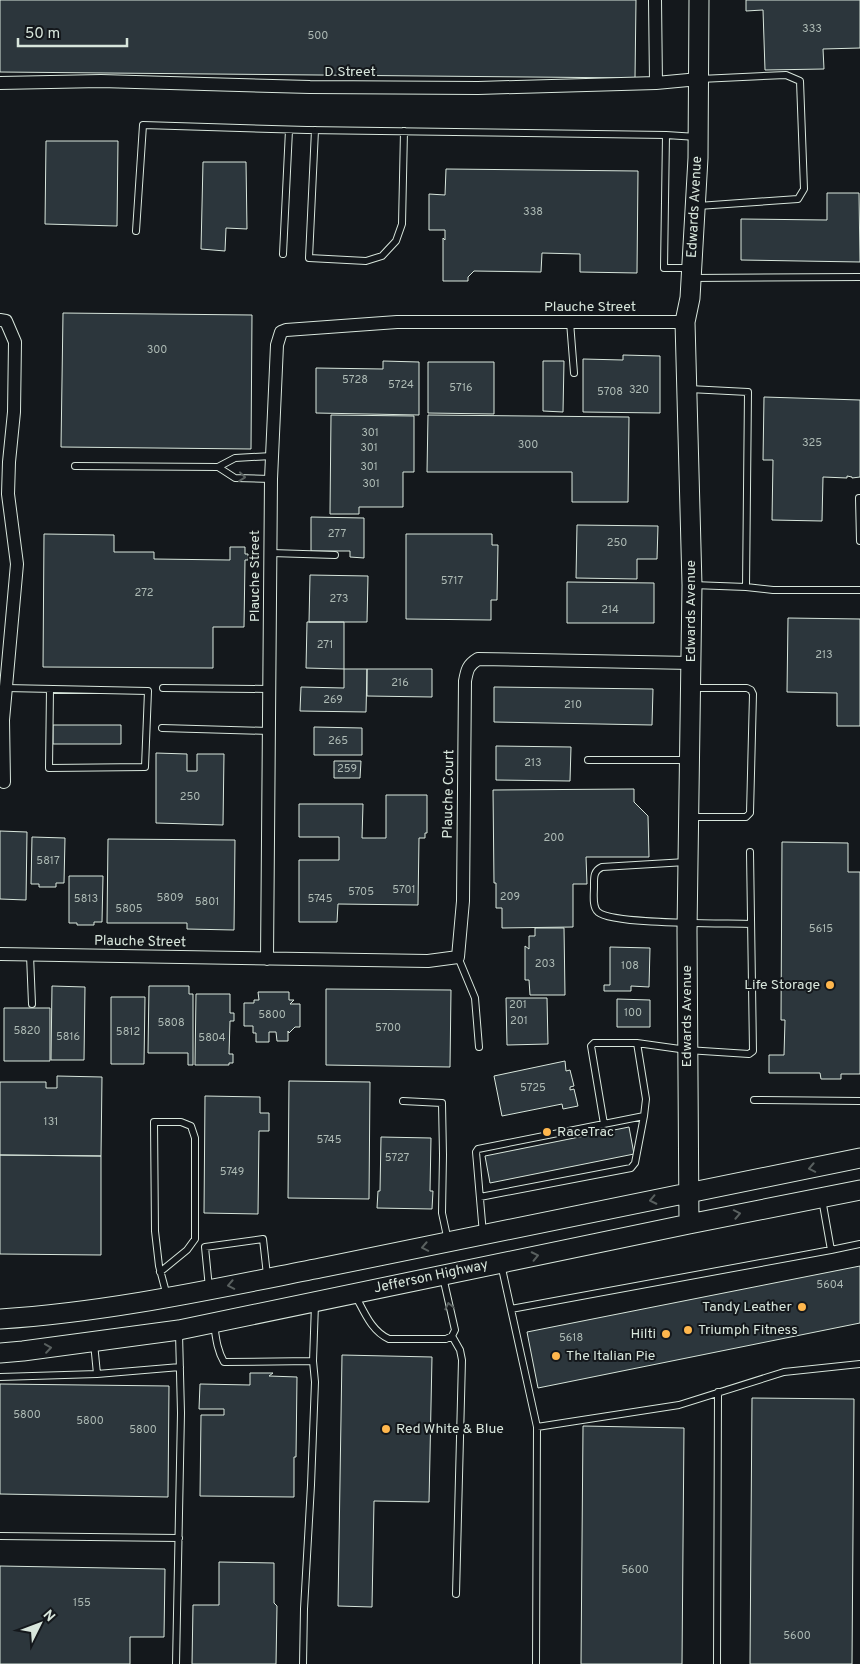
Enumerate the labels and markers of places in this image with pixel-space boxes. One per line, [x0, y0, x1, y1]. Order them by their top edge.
place label: Life Storage [744, 977, 820, 994]
marker: Life Storage [824, 979, 836, 991]
place label: RaceTrac [557, 1124, 614, 1141]
marker: RaceTrac [541, 1126, 553, 1138]
place label: Tandy Leather [702, 1299, 793, 1316]
marker: Tandy Leather [796, 1301, 808, 1313]
place label: Triumph Fitness [698, 1322, 798, 1339]
marker: Triumph Fitness [682, 1324, 694, 1336]
place label: Hilti [630, 1326, 656, 1343]
marker: Hilti [660, 1328, 672, 1340]
place label: The Italian Pie [566, 1348, 655, 1365]
marker: The Italian Pie [550, 1350, 562, 1362]
place label: Red White & Blue [396, 1421, 504, 1438]
marker: Red White & Blue [380, 1423, 392, 1435]

